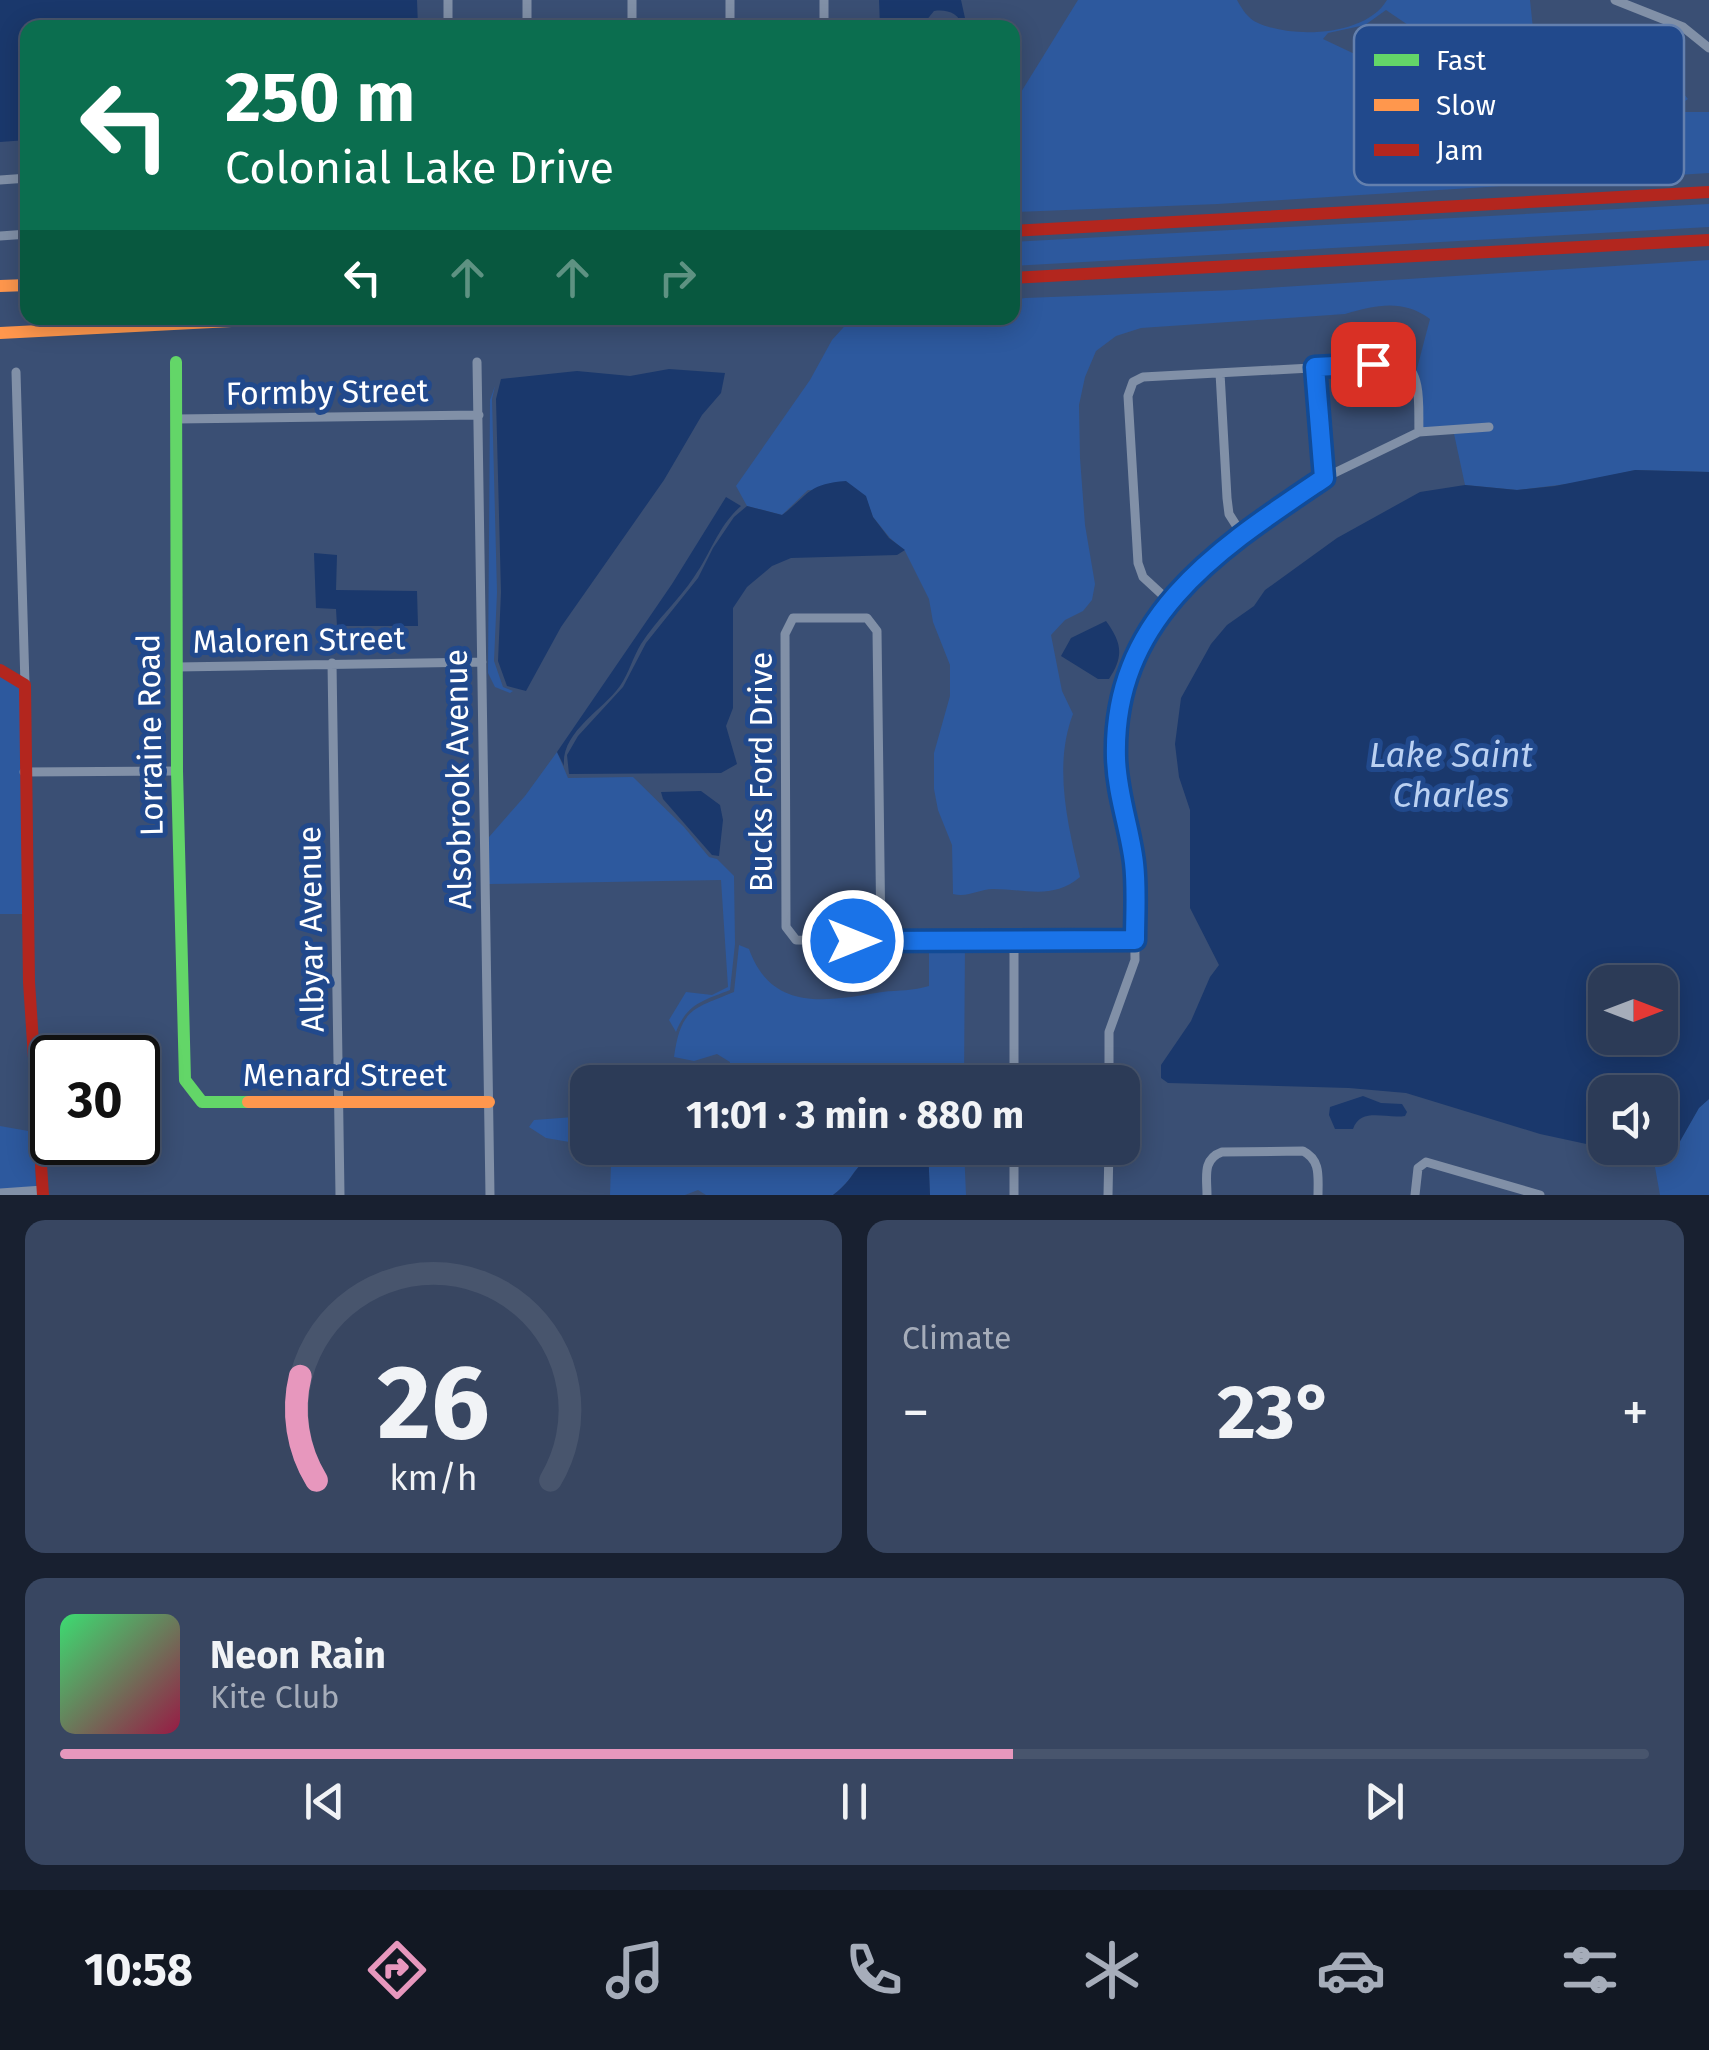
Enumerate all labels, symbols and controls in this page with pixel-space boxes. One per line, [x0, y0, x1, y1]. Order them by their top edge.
legend [1354, 25, 1684, 185]
text: Fast [1436, 44, 1487, 77]
text: 250 m [225, 56, 415, 140]
icon: left [60, 60, 190, 190]
text: Slow [1436, 89, 1496, 122]
text: Jam [1436, 134, 1484, 167]
text: Colonial Lake Drive [225, 141, 614, 195]
icon: left [335, 250, 390, 305]
icon: ahead [440, 250, 495, 305]
icon: ahead [545, 250, 600, 305]
icon: right [650, 250, 705, 305]
pin [1331, 322, 1416, 407]
icon: arrive [1346, 337, 1401, 392]
street label: Formby Street [225, 371, 429, 413]
street label: Maloren Street [192, 619, 406, 661]
street label: Lorraine Road [129, 634, 171, 836]
street label: Alsobrook Avenue [437, 649, 479, 909]
street label: Bucks Ford Drive [742, 652, 780, 892]
water label: Lake Saint Charles [1369, 734, 1533, 816]
street label: Albyar Avenue [290, 826, 332, 1032]
position arrow [801, 889, 905, 993]
north arrow [1588, 965, 1678, 1055]
map controls [1588, 965, 1678, 1165]
speed limit sign: 30 [30, 1035, 160, 1165]
street label: Menard Street [243, 1056, 448, 1094]
button: sound [1588, 1075, 1678, 1165]
text: 11:01 · 3 min · 880 m [686, 1092, 1024, 1138]
text: Climate [902, 1319, 1011, 1357]
text: 26 [377, 1341, 490, 1466]
text: 23° [1217, 1368, 1334, 1458]
text: − [902, 1380, 930, 1446]
text: + [1622, 1380, 1649, 1446]
text: km/h [389, 1457, 478, 1499]
text: Neon Rain [210, 1632, 386, 1678]
text: Kite Club [210, 1678, 339, 1716]
icon: previous [297, 1774, 352, 1829]
icon: pause [827, 1774, 882, 1829]
icon: next [1357, 1774, 1412, 1829]
icon: directions [362, 1935, 432, 2005]
icon: music [600, 1935, 670, 2005]
icon: phone [839, 1935, 909, 2005]
icon: climate [1077, 1935, 1147, 2005]
icon: car [1316, 1935, 1386, 2005]
icon: filters [1555, 1935, 1625, 2005]
text: 10:58 [84, 1943, 193, 1997]

